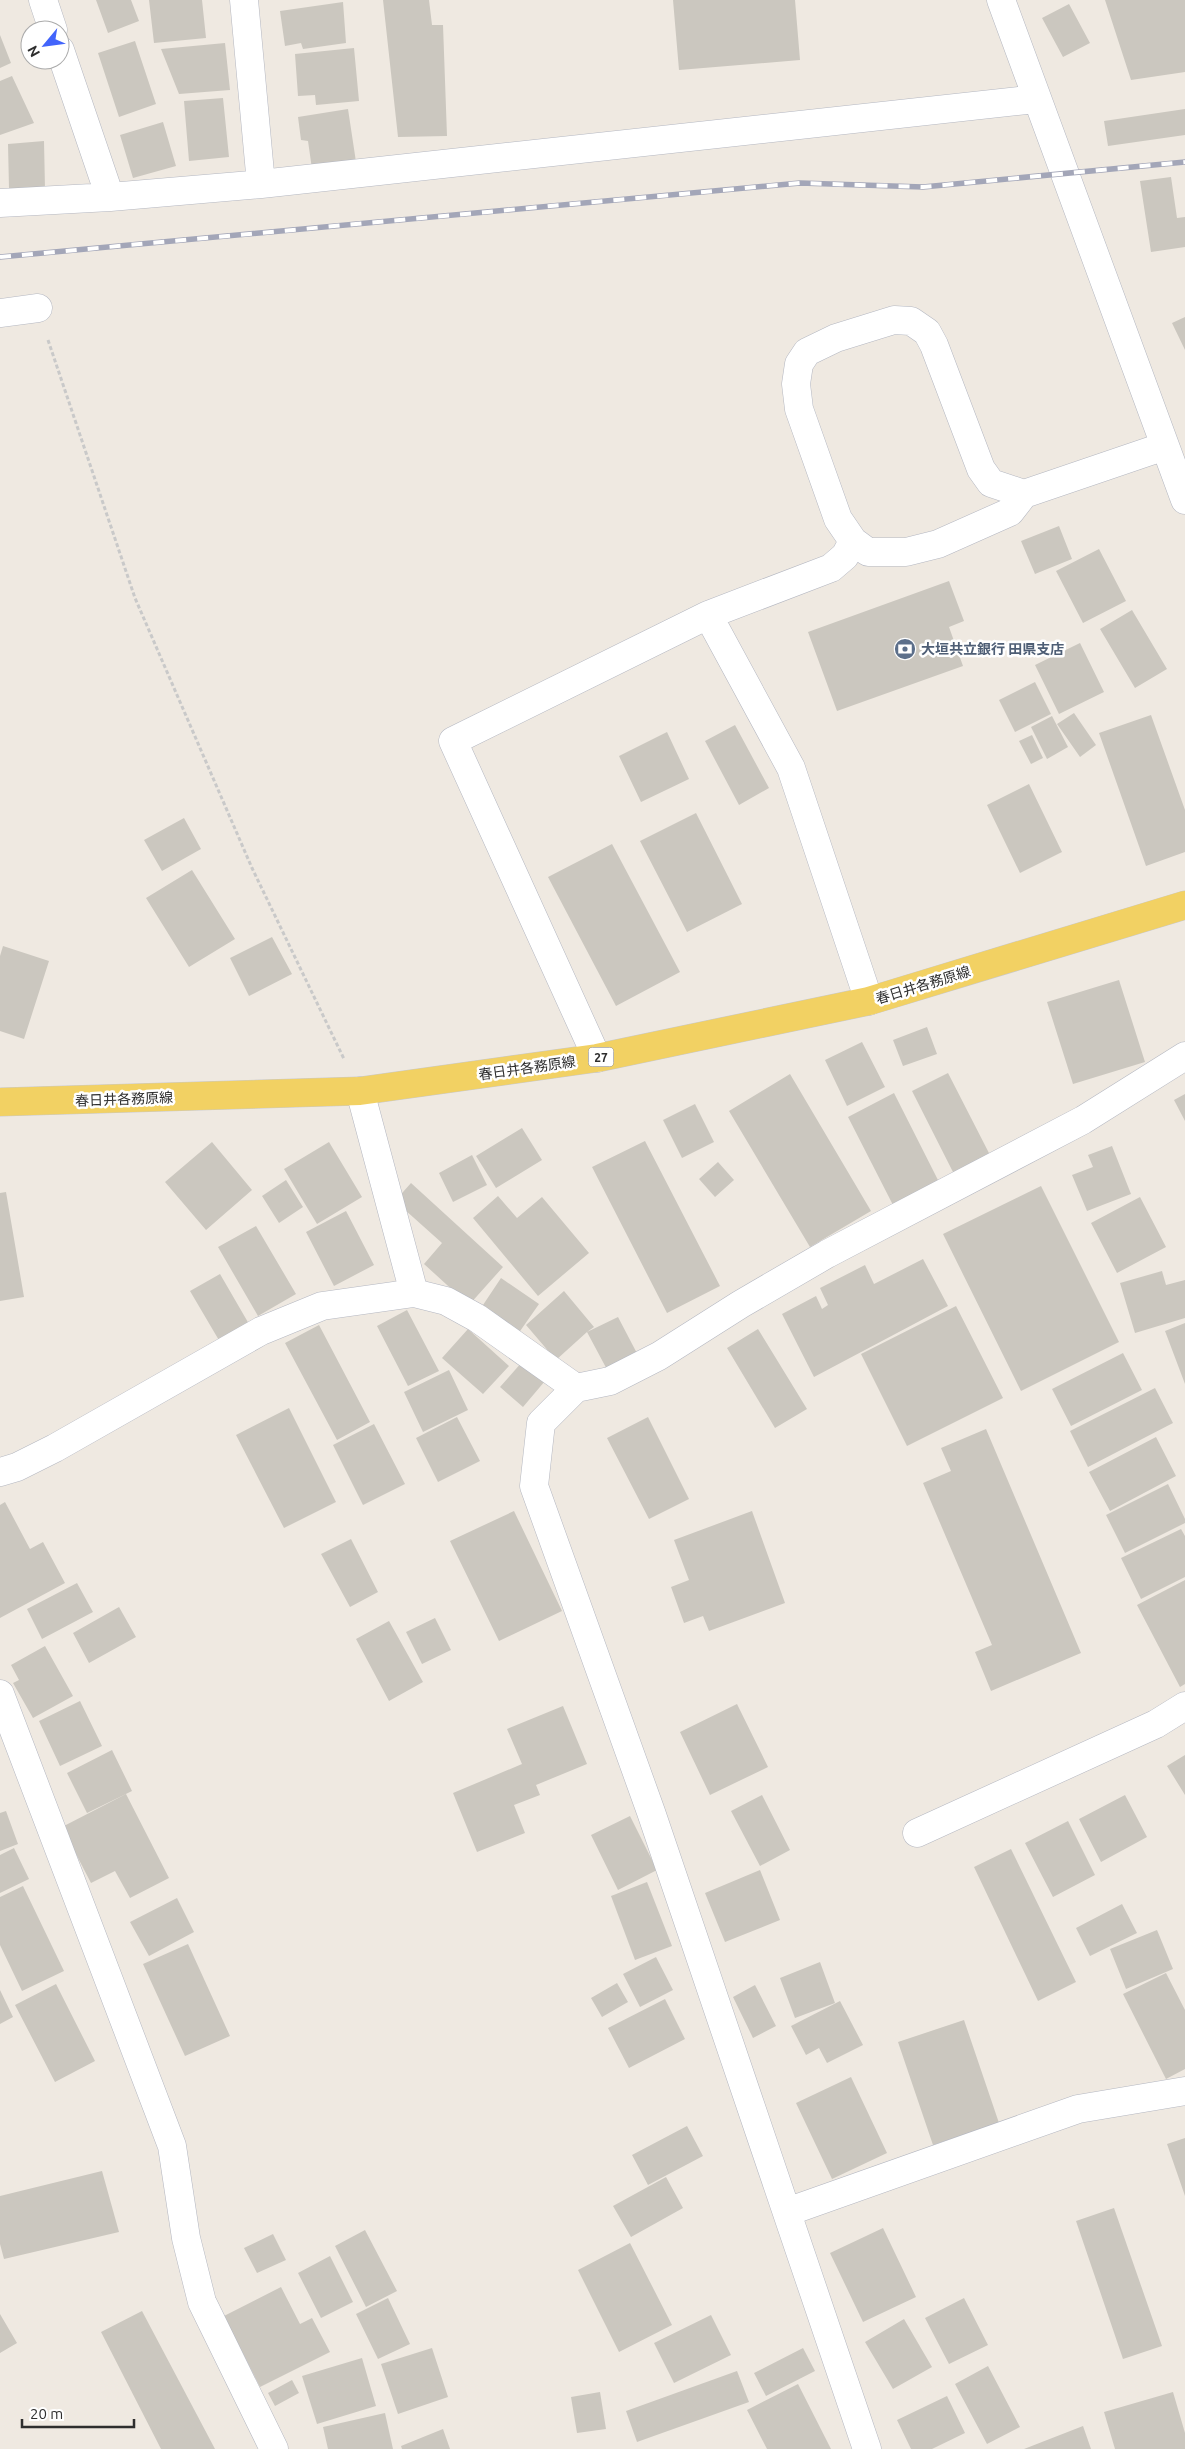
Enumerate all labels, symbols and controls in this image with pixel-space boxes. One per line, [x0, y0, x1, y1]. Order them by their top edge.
north arrow [20, 20, 70, 70]
text: N [24, 43, 43, 60]
bank icon: 大垣共立銀行 田県支店 [893, 637, 917, 661]
place label: 大垣共立銀行 田県支店 [921, 641, 1064, 657]
street label: 春日井各務原線 [874, 963, 972, 1007]
road number: 27 [588, 1048, 614, 1066]
street label: 春日井各務原線 [477, 1053, 577, 1083]
street label: 春日井各務原線 [75, 1089, 173, 1109]
scale bar [22, 2396, 135, 2428]
text: 20 m [30, 2405, 63, 2422]

